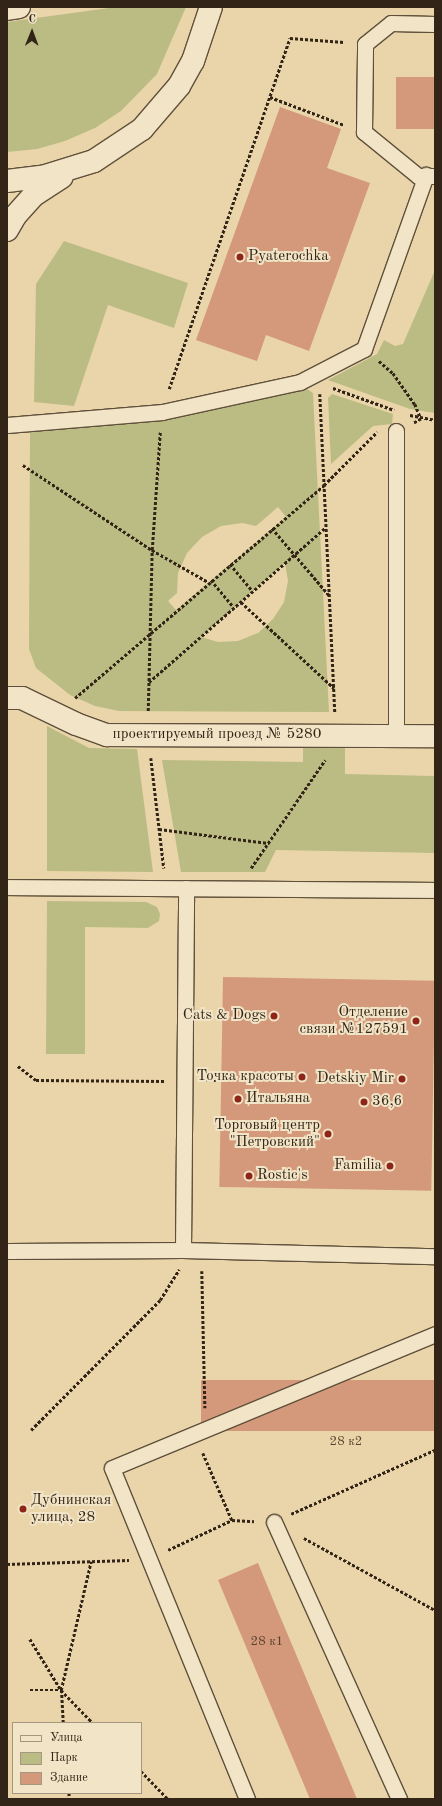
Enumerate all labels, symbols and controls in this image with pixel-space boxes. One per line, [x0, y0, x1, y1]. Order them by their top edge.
north arrow [12, 12, 52, 52]
text: С [28, 14, 36, 25]
place label: Pyaterochka [248, 248, 329, 266]
marker: Pyaterochka [235, 252, 245, 262]
street label: проектируемый проезд № 5280 [113, 726, 321, 744]
place label: Отделение связи №127591 [299, 1003, 408, 1038]
place label: Cats & Dogs [183, 1007, 266, 1025]
marker: Cats & Dogs [269, 1011, 279, 1021]
marker: Отделение связи №127591 [411, 1016, 421, 1026]
place label: Точка красоты [197, 1068, 294, 1086]
place label: Detskiy Mir [317, 1070, 394, 1088]
marker: Точка красоты [297, 1072, 307, 1082]
marker: Detskiy Mir [397, 1074, 407, 1084]
place label: Итальяна [246, 1090, 310, 1108]
place label: 36,6 [372, 1093, 402, 1111]
marker: Итальяна [233, 1094, 243, 1104]
marker: 36,6 [359, 1097, 369, 1107]
place label: Торговый центр "Петровский" [214, 1116, 320, 1151]
marker: Торговый центр "Петровский" [323, 1129, 333, 1139]
place label: Familia [334, 1157, 382, 1175]
marker: Familia [385, 1161, 395, 1171]
place label: Rostic's [257, 1167, 308, 1185]
marker: Rostic's [244, 1171, 254, 1181]
house number: 28 к2 [330, 1434, 362, 1450]
place label: Дубнинская улица, 28 [31, 1491, 111, 1526]
marker: Дубнинская улица, 28 [18, 1504, 28, 1514]
house number: 28 к1 [251, 1634, 283, 1650]
legend [12, 1722, 142, 1794]
text: Улица [50, 1732, 83, 1744]
text: Парк [50, 1752, 78, 1764]
text: Здание [50, 1772, 88, 1784]

